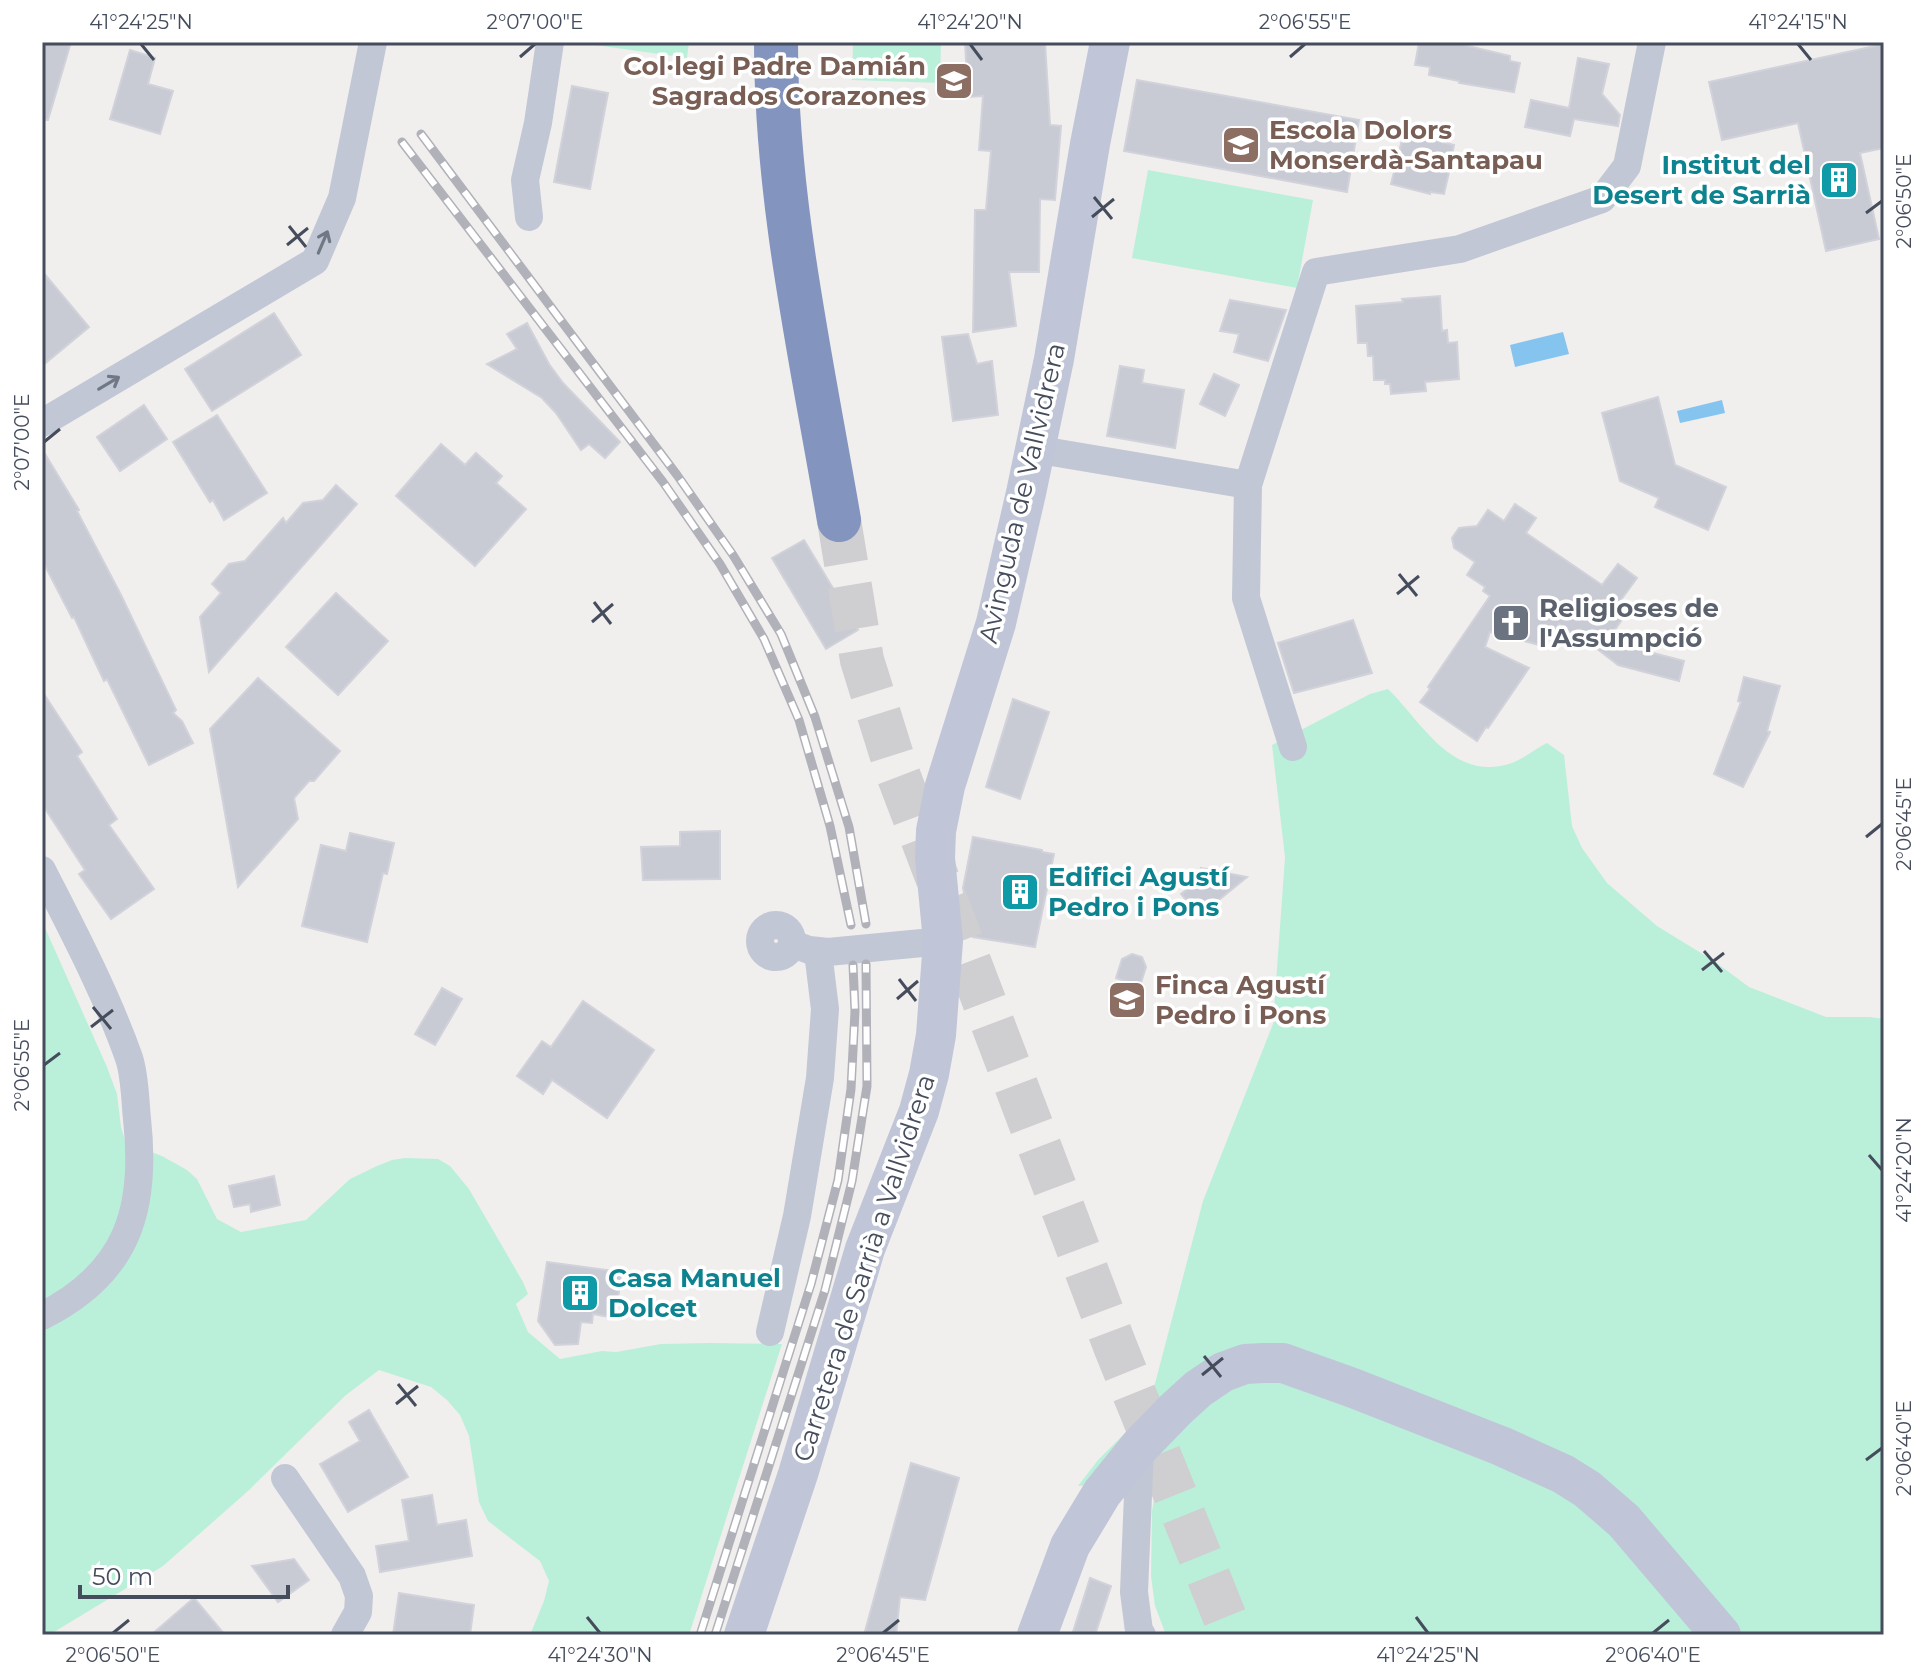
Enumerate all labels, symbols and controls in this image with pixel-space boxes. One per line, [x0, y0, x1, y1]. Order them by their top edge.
text: 41°24'25"N [89, 10, 193, 34]
text: 2°07'00"E [487, 10, 583, 34]
text: 41°24'20"N [917, 10, 1023, 34]
text: 2°06'55"E [1259, 10, 1351, 34]
text: 41°24'15"N [1748, 10, 1848, 34]
place label: Col·legi Padre Damián Sagrados Corazones [623, 50, 926, 112]
school or university icon: Col·legi Padre Damián Sagrados Corazones [933, 60, 975, 102]
place label: Escola Dolors Monserdà-Santapau [1269, 114, 1543, 176]
school or university icon: Escola Dolors Monserdà-Santapau [1220, 124, 1262, 166]
place label: Institut del Desert de Sarrià [1592, 149, 1811, 211]
text: 2°06'50"E [1892, 154, 1916, 248]
building icon: Institut del Desert de Sarrià [1818, 159, 1860, 201]
one-way arrow [317, 231, 332, 255]
street label: Avinguda de Vallvidrera [972, 340, 1072, 646]
one-way arrow [97, 375, 120, 391]
text: 2°07'00"E [10, 394, 34, 490]
place label: Religioses de l'Assumpció [1539, 592, 1719, 654]
church icon: Religioses de l'Assumpció [1490, 602, 1532, 644]
text: 2°06'45"E [1892, 777, 1916, 871]
place label: Edifici Agustí Pedro i Pons [1048, 861, 1231, 923]
building icon: Edifici Agustí Pedro i Pons [999, 871, 1041, 913]
place label: Finca Agustí Pedro i Pons [1155, 969, 1327, 1031]
school or university icon: Finca Agustí Pedro i Pons [1106, 979, 1148, 1021]
text: 2°06'55"E [10, 1019, 34, 1111]
street label: Carretera de Sarrià a Vallvidrera [786, 1070, 942, 1466]
text: 41°24'20"N [1892, 1117, 1916, 1223]
place label: Casa Manuel Dolcet [608, 1262, 781, 1324]
building icon: Casa Manuel Dolcet [559, 1272, 601, 1314]
text: 2°06'40"E [1892, 1400, 1916, 1496]
scale bar [80, 1549, 288, 1599]
text: 50 m [92, 1562, 153, 1591]
text: 2°06'50"E [66, 1643, 160, 1667]
text: 41°24'30"N [547, 1643, 653, 1667]
text: 2°06'45"E [836, 1643, 930, 1667]
text: 41°24'25"N [1376, 1643, 1480, 1667]
text: 2°06'40"E [1605, 1643, 1701, 1667]

